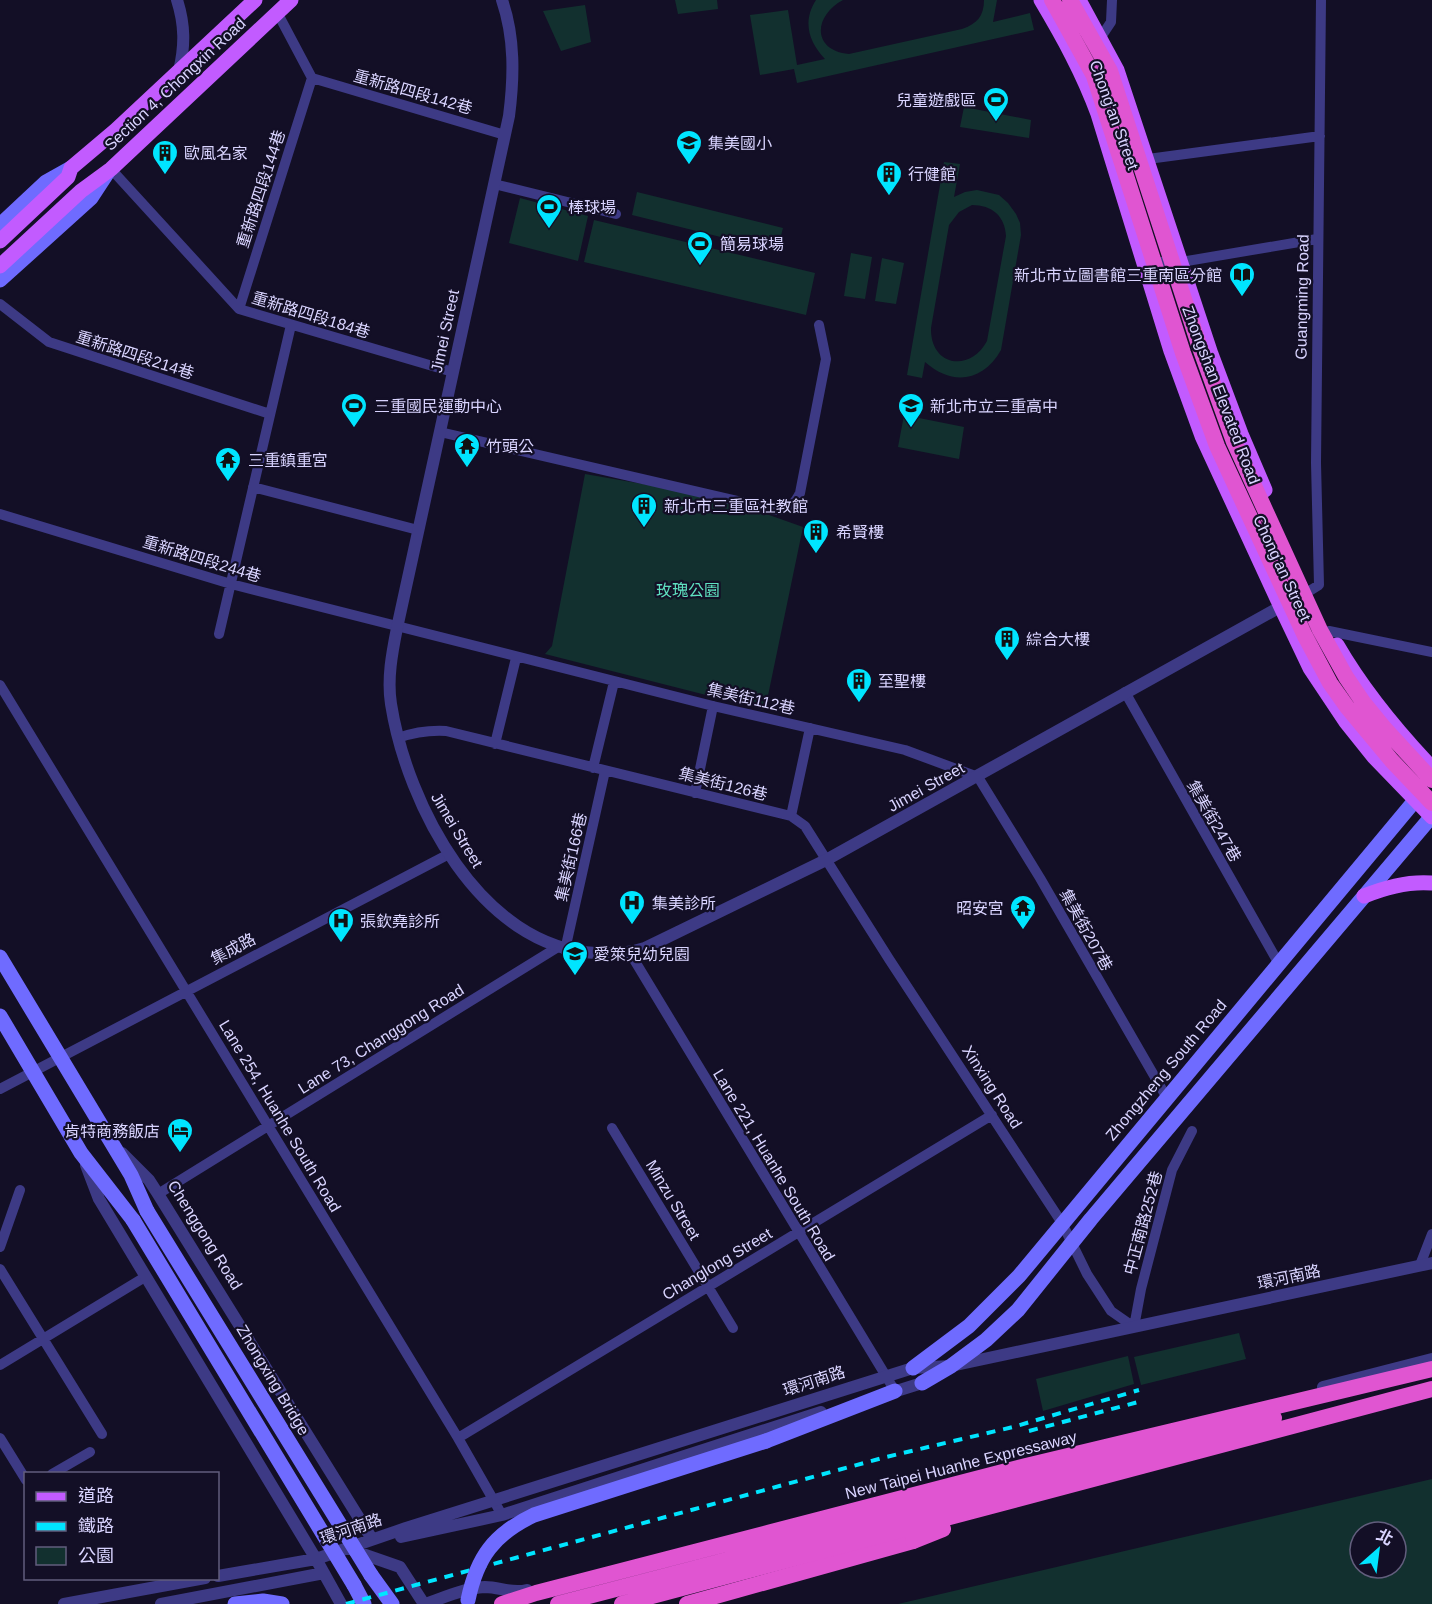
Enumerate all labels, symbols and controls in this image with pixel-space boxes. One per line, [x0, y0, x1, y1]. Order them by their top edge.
street label: Section 4, Chongxin Road [101, 14, 249, 154]
street label: Chong'an Street [1086, 58, 1142, 173]
street label: 重新路四段142巷 [352, 67, 474, 117]
sports icon: 兒童遊戲區 [981, 85, 1011, 123]
place label: 兒童遊戲區 [896, 92, 976, 109]
street label: 重新路四段144巷 [234, 128, 288, 250]
school or university icon: 集美國小 [674, 128, 704, 166]
place label: 集美國小 [708, 135, 772, 152]
building icon: 歐風名家 [150, 138, 180, 176]
place label: 歐風名家 [184, 145, 248, 162]
building icon: 行健館 [874, 159, 904, 197]
place label: 行健館 [908, 166, 956, 183]
sports icon: 棒球場 [534, 192, 564, 230]
place label: 棒球場 [568, 199, 616, 216]
sports icon: 簡易球場 [685, 229, 715, 267]
street label: Guangming Road [1292, 234, 1312, 360]
place label: 簡易球場 [720, 235, 784, 253]
library icon: 新北市立圖書館三重南區分館 [1227, 260, 1257, 298]
place label: 新北市立圖書館三重南區分館 [1014, 267, 1222, 284]
street label: Jimei Street [428, 287, 462, 374]
street label: 重新路四段184巷 [250, 289, 372, 341]
street label: Zhongshan Elevated Road [1179, 304, 1263, 486]
street label: 重新路四段214巷 [74, 328, 196, 382]
sports icon: 三重國民運動中心 [339, 391, 369, 429]
school or university icon: 新北市立三重高中 [896, 391, 926, 429]
place label: 三重國民運動中心 [374, 398, 502, 415]
place label: 新北市立三重高中 [930, 398, 1058, 415]
temple icon: 竹頭公 [452, 431, 482, 469]
place label: 竹頭公 [486, 438, 534, 455]
temple icon: 三重鎮重宮 [213, 445, 243, 483]
place label: 三重鎮重宮 [248, 452, 328, 469]
building icon: 新北市三重區社教館 [629, 491, 659, 529]
place label: 新北市三重區社教館 [664, 498, 808, 515]
street label: Chong'an Street [1250, 512, 1314, 624]
building icon: 希賢樓 [801, 517, 831, 555]
place label: 希賢樓 [836, 524, 884, 541]
street label: 重新路四段244巷 [141, 533, 263, 585]
park label: 玫瑰公園 [656, 581, 720, 599]
building icon: 綜合大樓 [992, 624, 1022, 662]
place label: 綜合大樓 [1026, 631, 1090, 648]
building icon: 至聖樓 [844, 666, 874, 704]
place label: 至聖樓 [878, 673, 926, 690]
street label: 集美街112巷 [705, 681, 797, 717]
street label: Jimei Street [885, 759, 968, 815]
street label: 集美街126巷 [677, 765, 769, 803]
street label: 集美街247巷 [1184, 777, 1244, 865]
street label: Jimei Street [428, 789, 486, 871]
street label: 集美街166巷 [553, 811, 589, 903]
street label: 集美街207巷 [1057, 886, 1115, 974]
hospital icon: 集美診所 [617, 888, 647, 926]
temple icon: 昭安宮 [1008, 893, 1038, 931]
place label: 集美診所 [652, 895, 716, 912]
place label: 昭安宮 [956, 900, 1004, 917]
hospital icon: 張欽堯診所 [326, 906, 356, 944]
place label: 張欽堯診所 [360, 913, 440, 930]
street label: 集成路 [208, 930, 258, 968]
school or university icon: 愛箂兒幼兒園 [560, 939, 590, 977]
place label: 愛箂兒幼兒園 [594, 946, 690, 963]
street label: Lane 73, Changgong Road [295, 981, 467, 1097]
street label: Zhongzheng South Road [1102, 996, 1230, 1144]
street label: Lane 254, Huanhe South Road [216, 1017, 344, 1215]
street label: Xinxing Road [959, 1042, 1025, 1132]
street label: Lane 221, Huanhe South Road [710, 1066, 838, 1264]
hotel icon: 肯特商務飯店 [165, 1116, 195, 1154]
place label: 肯特商務飯店 [64, 1122, 160, 1140]
street label: Minzu Street [643, 1157, 704, 1243]
street label: 中正南路252巷 [1121, 1169, 1165, 1277]
street label: Chenggong Road [165, 1177, 245, 1293]
street label: Changlong Street [659, 1224, 775, 1303]
street label: 環河南路 [1256, 1262, 1322, 1292]
street label: Zhongxing Bridge [233, 1322, 313, 1438]
street label: 環河南路 [781, 1363, 847, 1399]
street label: New Taipei Huanhe Expressaway [843, 1428, 1079, 1502]
legend [24, 1472, 219, 1580]
text: 道路 [78, 1486, 114, 1506]
street label: 環河南路 [318, 1511, 384, 1547]
text: 鐵路 [78, 1516, 114, 1536]
north arrow [1348, 1520, 1408, 1580]
text: 北 [1374, 1526, 1396, 1548]
text: 公園 [78, 1546, 114, 1566]

